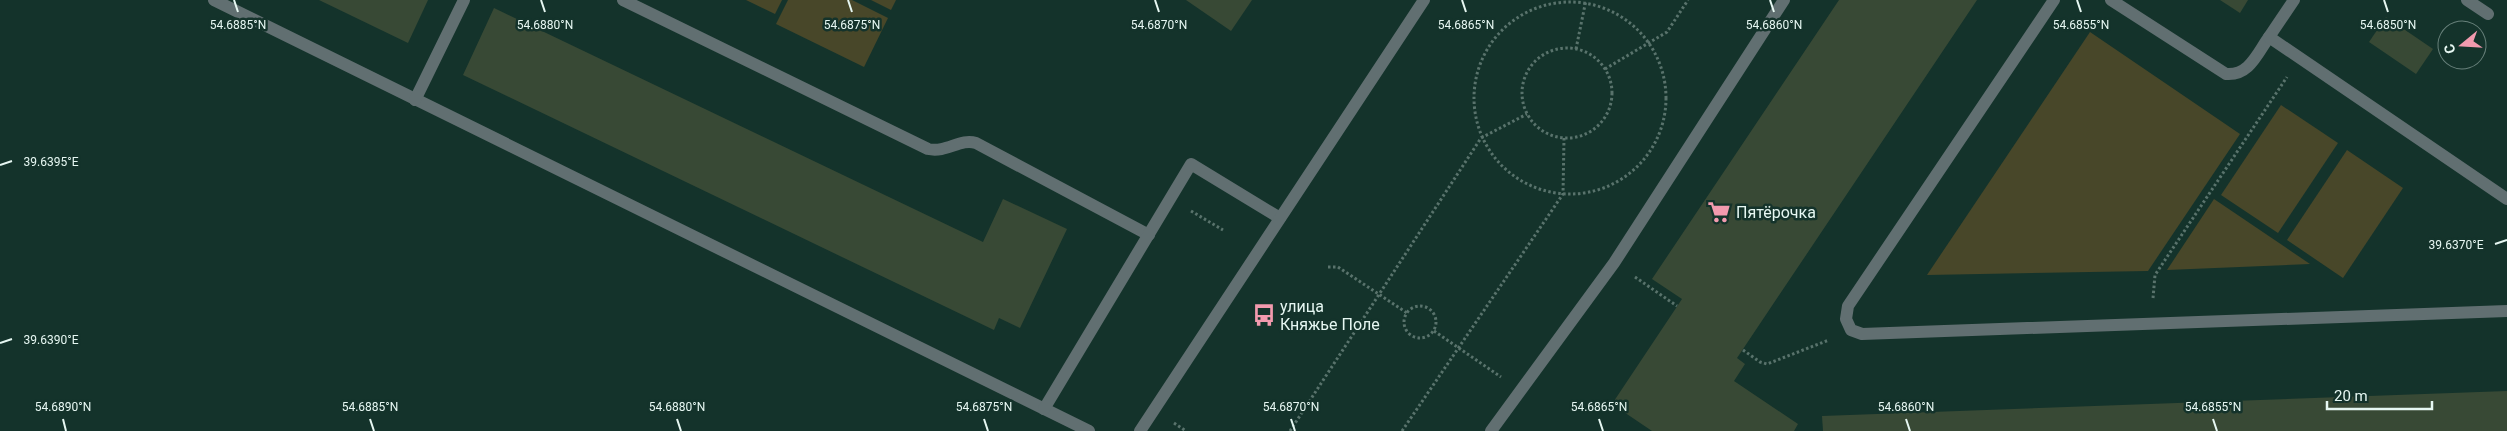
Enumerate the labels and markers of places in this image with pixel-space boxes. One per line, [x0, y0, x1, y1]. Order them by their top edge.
supermarket icon: Пятёрочка [1706, 199, 1732, 225]
place label: Пятёрочка [1736, 203, 1816, 222]
place label: улица Княжье Поле [1280, 297, 1380, 334]
bus stop icon: улица Княжье Поле [1251, 302, 1277, 328]

